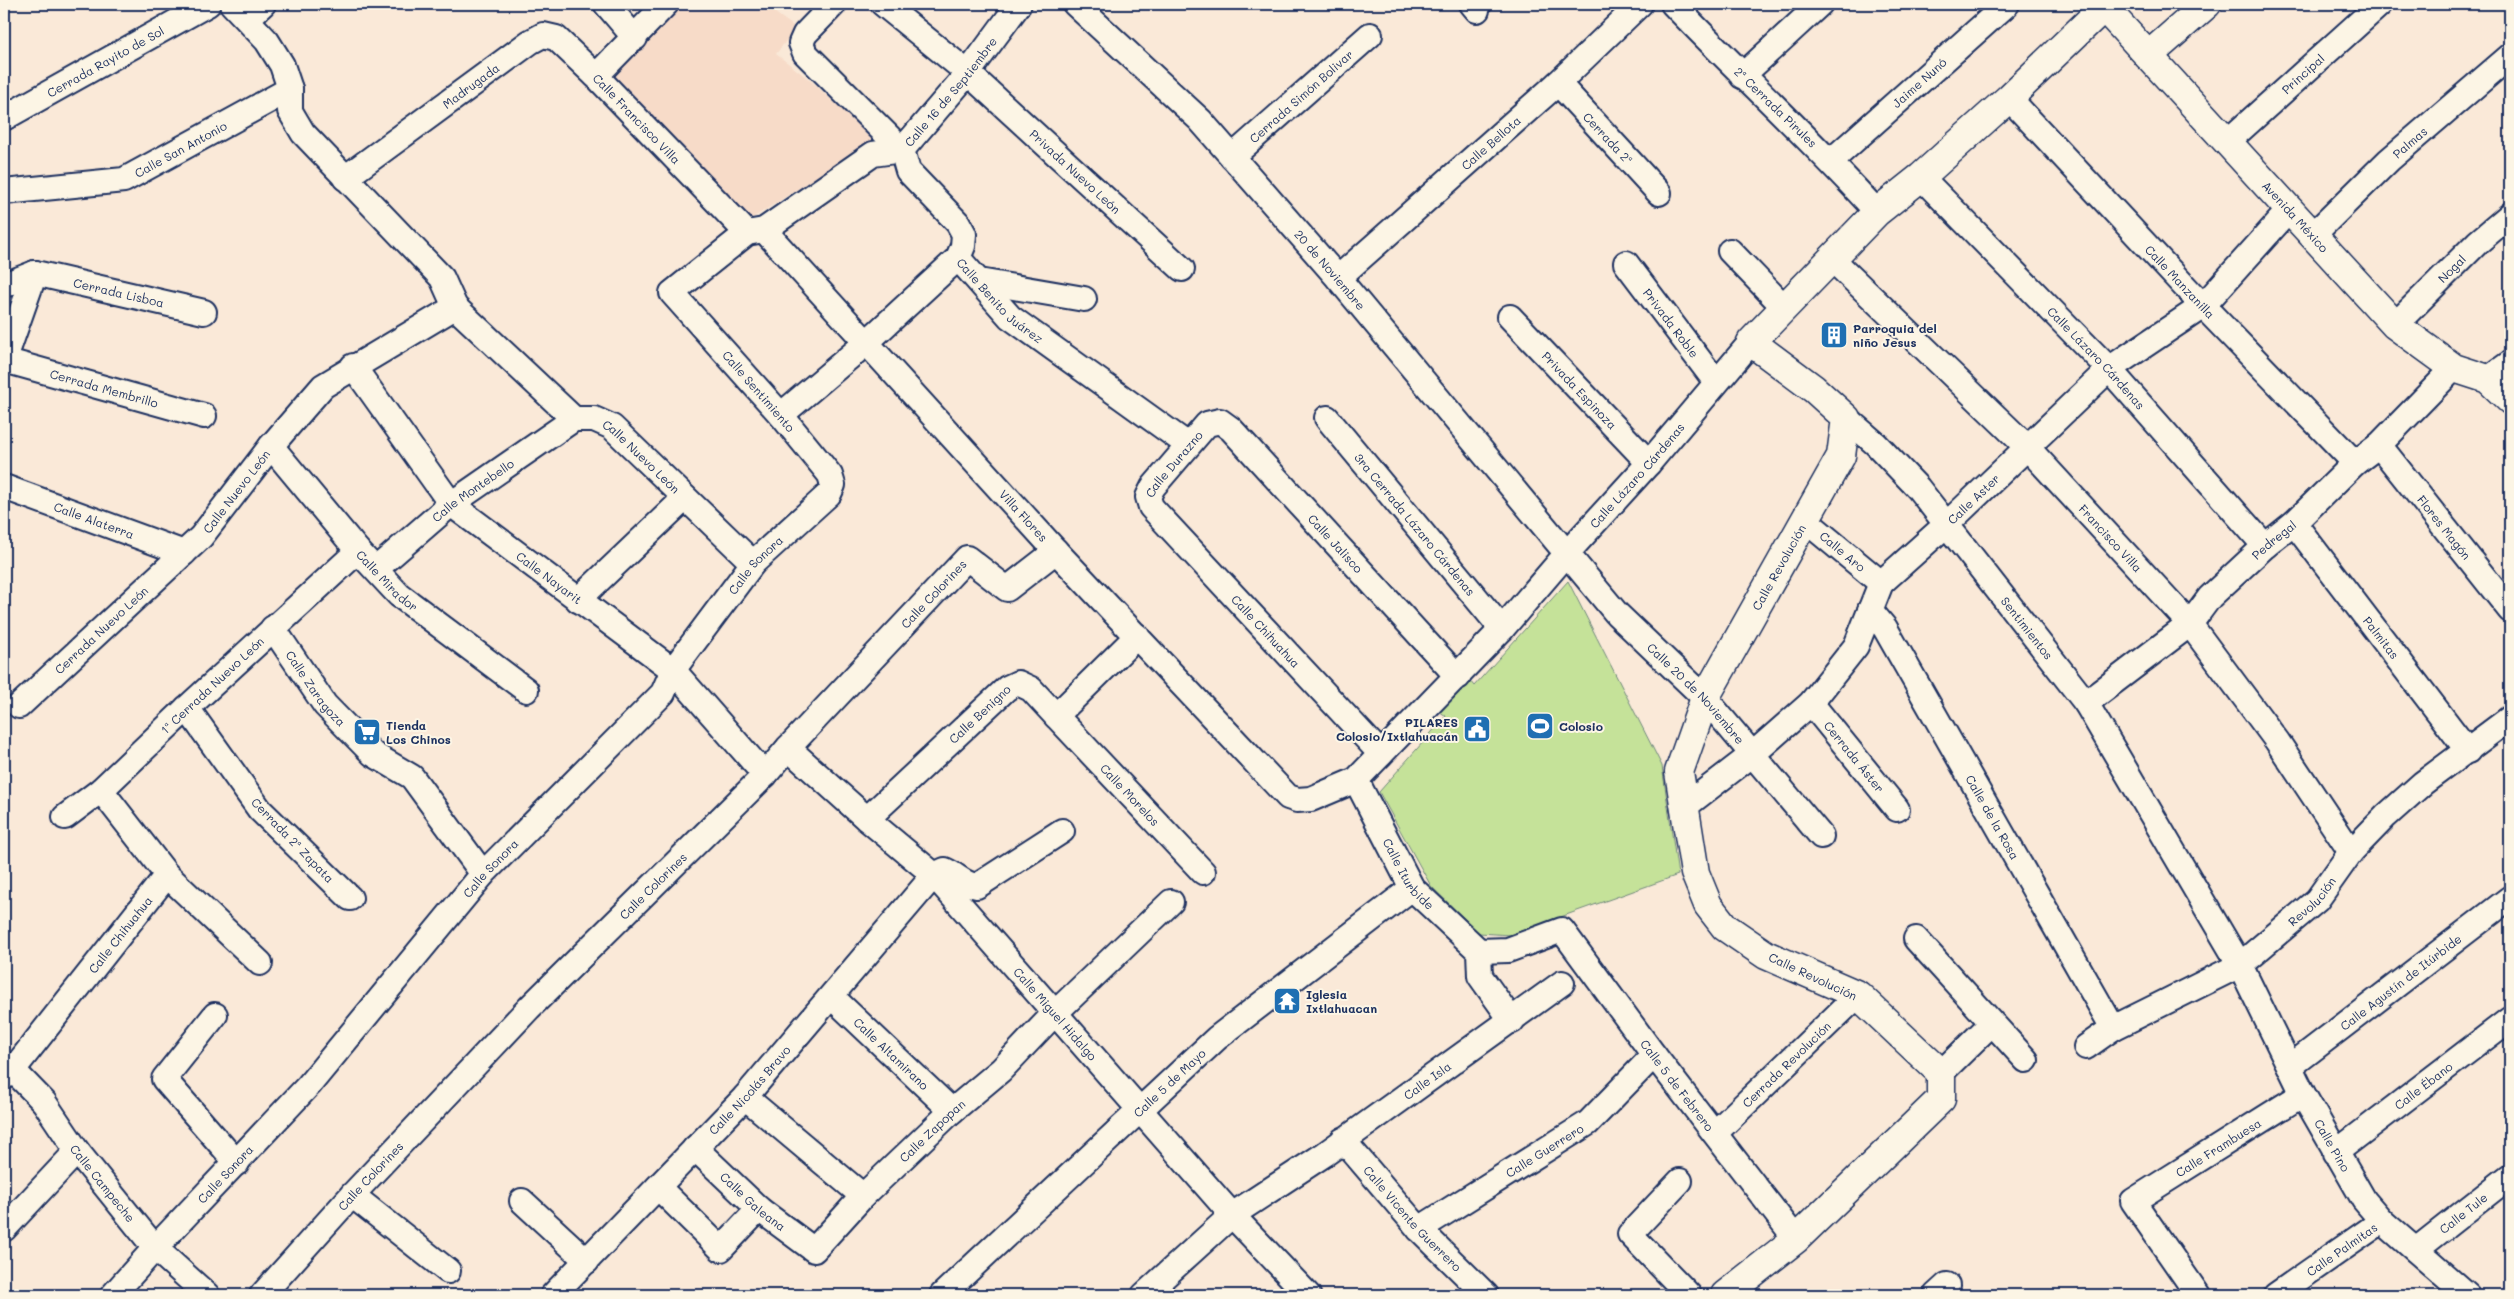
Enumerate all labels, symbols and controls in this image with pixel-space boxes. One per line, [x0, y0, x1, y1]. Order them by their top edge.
street label: Cerrada Rayito de Sol [44, 22, 167, 101]
street label: Calle 16 de Septiembre [901, 34, 1000, 150]
street label: Cerrada Simón Bolivar [1246, 46, 1356, 146]
street label: Principal [2278, 50, 2328, 97]
street label: Jaime Nunó [1888, 54, 1950, 111]
street label: Madrugada [439, 59, 502, 112]
street label: 2ª Cerrada Pirules [1731, 63, 1821, 151]
street label: Calle Francisco Villa [590, 70, 684, 167]
street label: Cerrada 2ª [1580, 109, 1636, 167]
street label: Calle Bellota [1458, 112, 1524, 173]
street label: Calle San Antonio [131, 117, 229, 181]
street label: Palmas [2389, 123, 2430, 162]
street label: Privada Nuevo León [1027, 126, 1124, 217]
street label: Avenida México [2259, 177, 2332, 255]
street label: 20 de Noviembre [1291, 226, 1369, 313]
street label: Calle Manzanilla [2142, 241, 2219, 322]
street label: Nogal [2434, 251, 2469, 286]
street label: Calle Benito Juárez [953, 254, 1047, 347]
street label: Cerrada Lisboa [72, 274, 166, 311]
street label: Privada Roble [1640, 285, 1703, 361]
street label: Calle Lázaro Cárdenas [2044, 303, 2149, 413]
building icon: Parroquia del niño Jesus [1819, 320, 1849, 350]
place label: Parroquia del niño Jesus [1853, 320, 1937, 350]
street label: Calle Sentimiento [719, 347, 799, 435]
street label: Privada Espinoza [1539, 348, 1620, 432]
street label: Cerrada Membrillo [48, 365, 160, 411]
street label: Calle Nuevo León [600, 416, 684, 496]
street label: Calle Lázaro Cárdenas [1586, 419, 1688, 531]
street label: Calle Durazno [1141, 427, 1206, 500]
street label: Calle Nuevo León [199, 446, 273, 536]
street label: 3ra Cerrada Lázaro Cárdenas [1351, 449, 1479, 599]
street label: Calle Montebello [428, 455, 517, 525]
street label: Calle Aster [1944, 470, 2003, 528]
street label: Villa Flores [996, 486, 1052, 545]
street label: Flores Magón [2414, 492, 2475, 563]
street label: Calle Alaterra [52, 498, 137, 542]
street label: Francisco Villa [2076, 501, 2146, 575]
street label: Calle Jalisco [1305, 511, 1367, 576]
street label: Pedregal [2248, 516, 2299, 563]
street label: Calle Revolución [1748, 521, 1809, 613]
street label: Calle Aro [1817, 528, 1869, 575]
street label: Calle Sonora [724, 532, 786, 597]
street label: Calle Mirador [353, 546, 421, 615]
street label: Calle Nayarit [513, 548, 586, 607]
street label: Calle Colorines [897, 556, 970, 632]
street label: Cerrada Nuevo León [51, 582, 151, 677]
street label: Calle Chihuahua [1228, 591, 1304, 671]
street label: Sentimientos [1998, 593, 2057, 663]
street label: Palmitas [2360, 613, 2403, 662]
street label: 1ª Cerrada Nuevo León [157, 633, 267, 737]
street label: Calle 20 de Noviembre [1644, 639, 1748, 747]
street label: Calle Zaragoza [282, 647, 349, 729]
street label: Calle Benigno [945, 681, 1014, 747]
sports icon: Colosio [1525, 711, 1555, 741]
place label: PILARES Colosio/Ixtlahuacán [1336, 714, 1458, 744]
public building icon: PILARES Colosio/Ixtlahuacán [1462, 714, 1492, 744]
supermarket icon: Tienda Los Chinos [352, 717, 382, 747]
place label: Tienda Los Chinos [386, 717, 451, 747]
place label: Colosio [1559, 718, 1603, 734]
street label: Cerrada Áster [1821, 718, 1888, 796]
street label: Calle Morelos [1097, 760, 1163, 829]
street label: Calle de la Rosa [1962, 772, 2023, 862]
street label: Cerrada 2ª Zapata [248, 794, 338, 886]
street label: Calle Sonora [459, 835, 521, 901]
street label: Calle Iturbide [1380, 835, 1438, 913]
street label: Calle Colorines [616, 849, 690, 923]
street label: Revolución [2284, 873, 2339, 929]
street label: Calle Chihuahua [85, 893, 155, 976]
street label: Calle Agustín de Itúrbide [2336, 930, 2465, 1034]
street label: Calle Revolución [1766, 948, 1860, 1004]
street label: Calle Miguel Hidalgo [1010, 964, 1101, 1064]
temple icon: Iglesia Ixtlahuacan [1272, 986, 1302, 1016]
place label: Iglesia Ixtlahuacan [1306, 986, 1377, 1016]
street label: Calle Altamirano [850, 1014, 932, 1093]
street label: Cerrada Revolución [1738, 1018, 1834, 1111]
street label: Calle 5 de Febrero [1637, 1036, 1718, 1134]
street label: Calle Nicolás Bravo [705, 1042, 794, 1138]
street label: Calle 5 de Mayo [1130, 1045, 1209, 1120]
street label: Calle Isla [1400, 1058, 1454, 1103]
street label: Calle Ébano [2391, 1058, 2455, 1113]
street label: Calle Zapopan [895, 1096, 968, 1165]
street label: Calle Frambuesa [2172, 1114, 2264, 1180]
street label: Calle Pino [2311, 1116, 2354, 1174]
street label: Calle Guerrero [1502, 1120, 1586, 1181]
street label: Calle Colorines [334, 1138, 407, 1214]
street label: Calle Campeche [67, 1141, 139, 1225]
street label: Calle Sonora [194, 1141, 256, 1206]
street label: Calle Vicente Guerrero [1360, 1162, 1465, 1275]
street label: Calle Galeana [717, 1168, 789, 1234]
street label: Calle Tule [2436, 1189, 2491, 1237]
street label: Calle Palmitas [2303, 1219, 2380, 1280]

